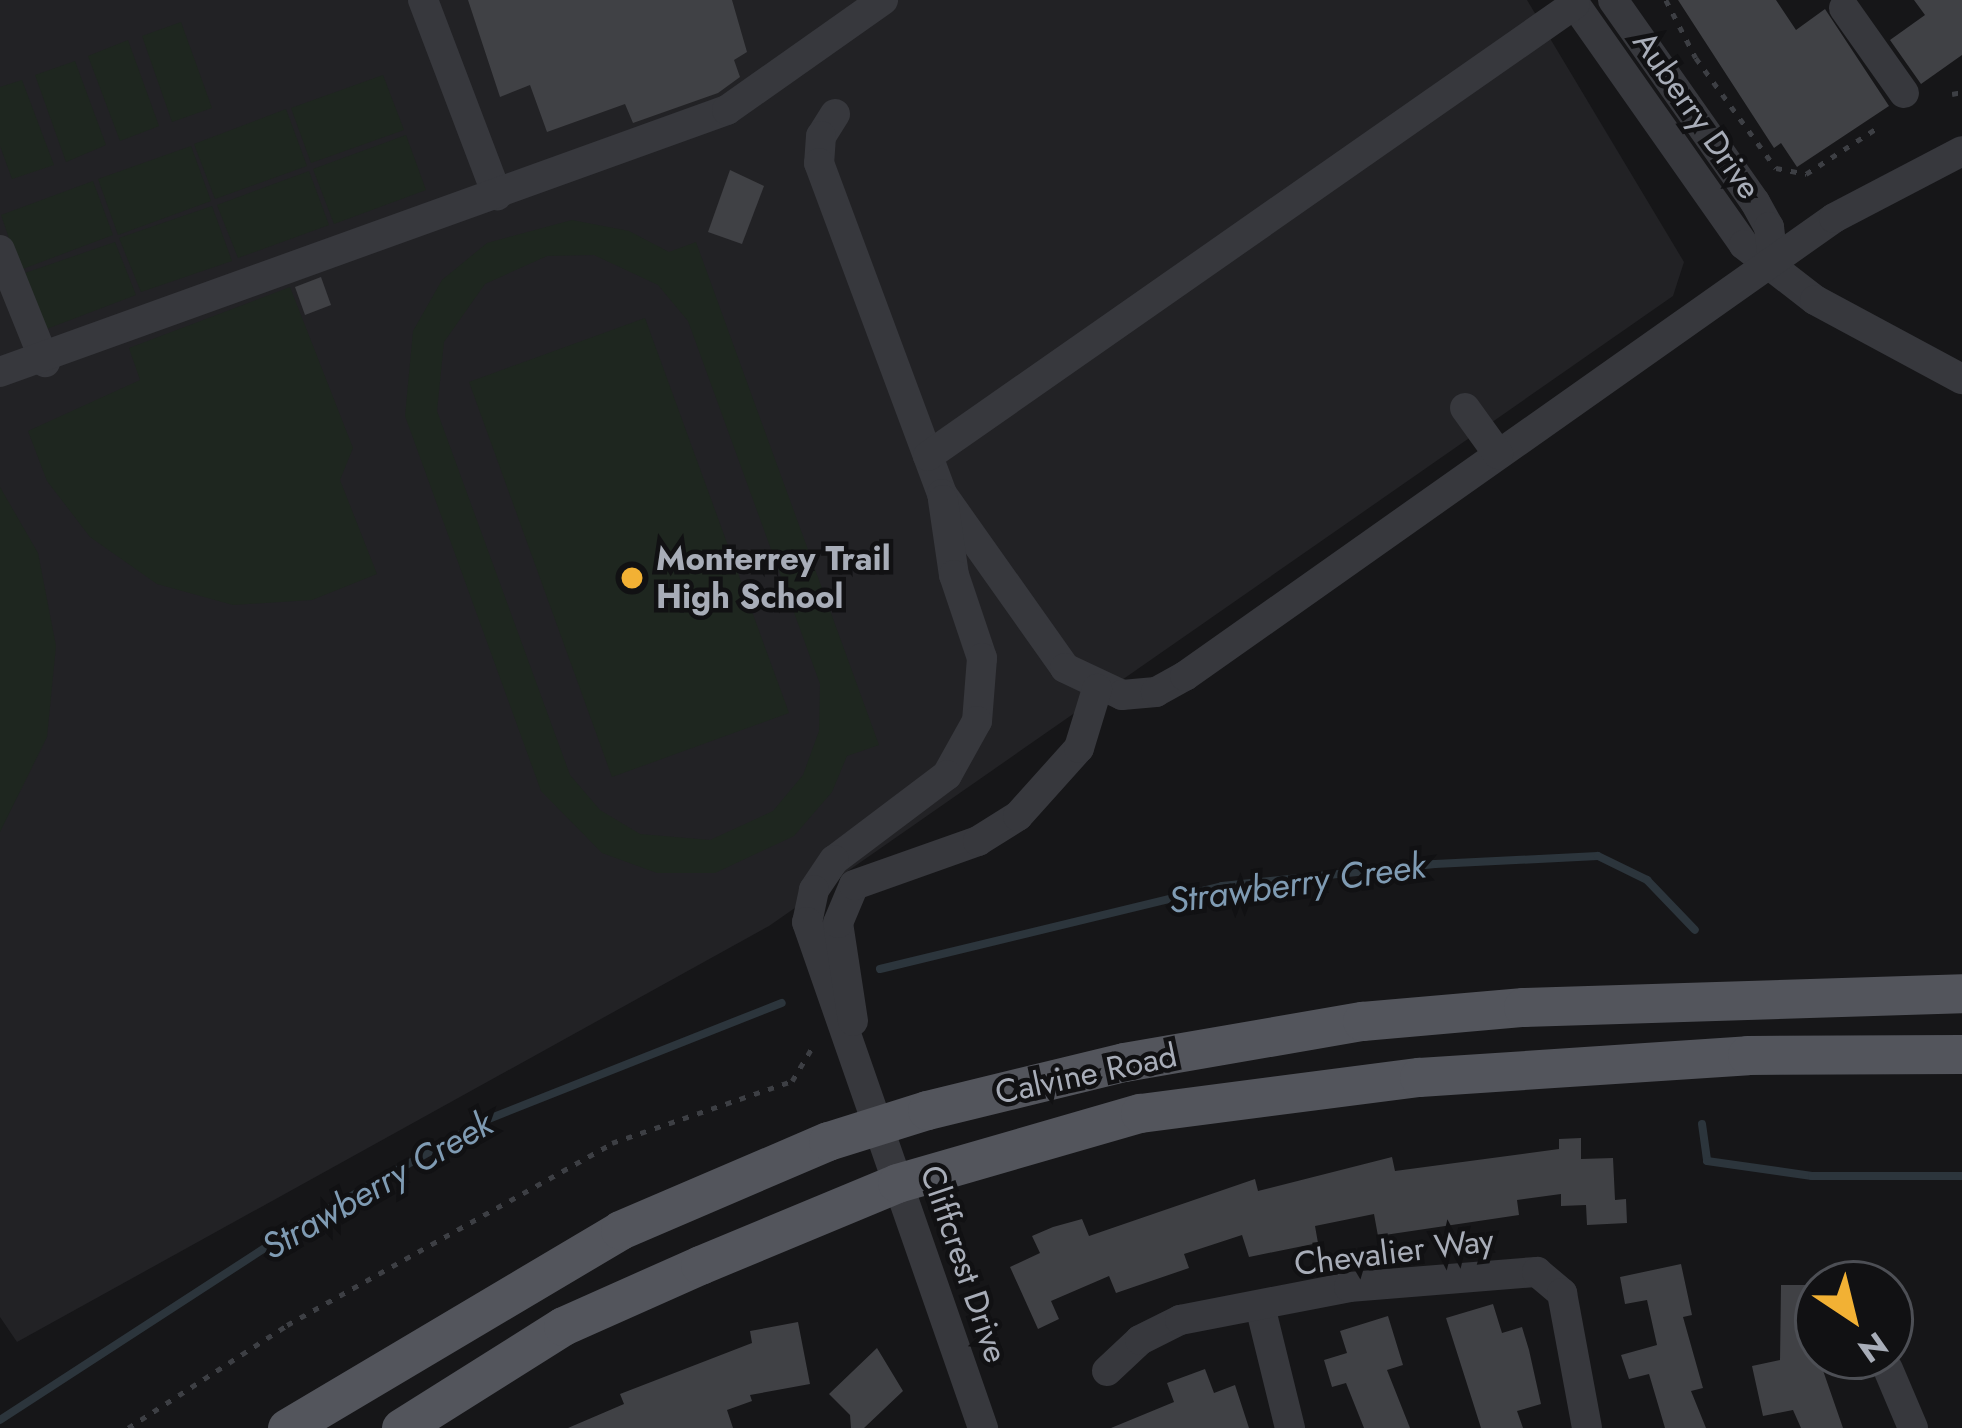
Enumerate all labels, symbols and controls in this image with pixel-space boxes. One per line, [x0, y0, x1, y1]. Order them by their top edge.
street label: Auberry Drive [1625, 24, 1769, 206]
place label: Monterrey Trail High School [656, 539, 891, 617]
marker: Monterrey Trail High School [619, 565, 645, 591]
water label: Strawberry Creek [1166, 844, 1428, 922]
street label: Calvine Road [992, 1035, 1180, 1113]
water label: Strawberry Creek [254, 1102, 500, 1268]
street label: Cliffcrest Drive [912, 1160, 1016, 1368]
street label: Chevalier Way [1292, 1220, 1496, 1284]
north arrow [1794, 1260, 1914, 1380]
text: N [1849, 1321, 1897, 1374]

